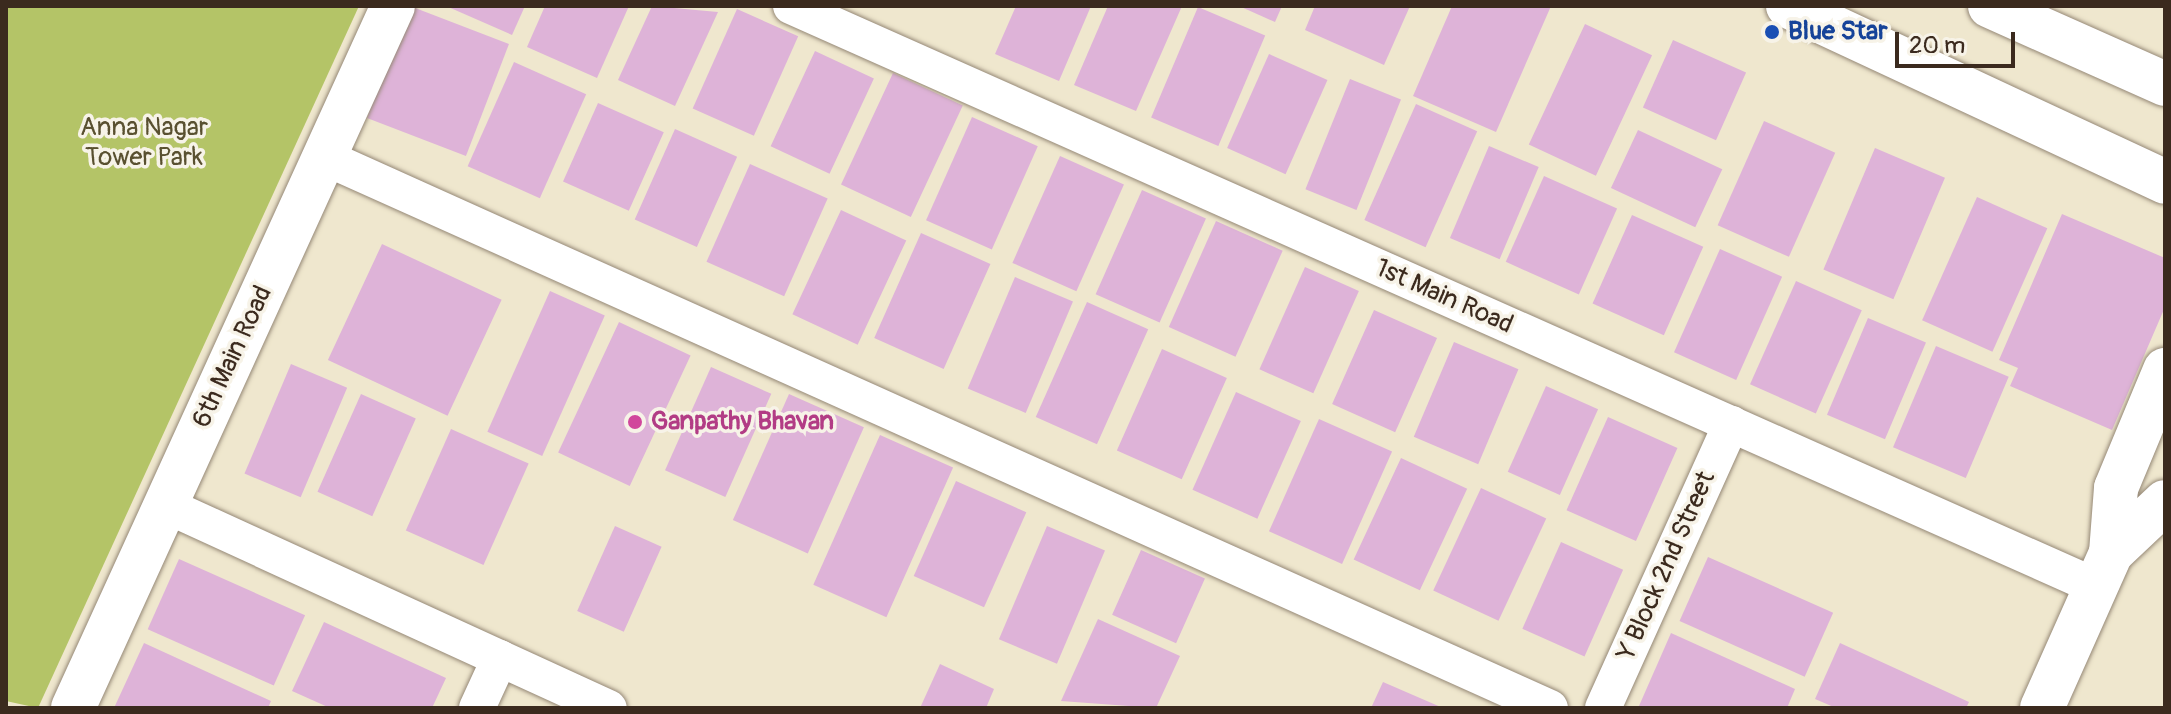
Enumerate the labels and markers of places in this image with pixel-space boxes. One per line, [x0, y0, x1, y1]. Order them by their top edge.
place label: Blue Star [1788, 16, 1887, 48]
marker: Blue Star [1763, 23, 1781, 41]
place label: Ganpathy Bhavan [651, 406, 834, 438]
marker: Ganpathy Bhavan [626, 413, 644, 431]

